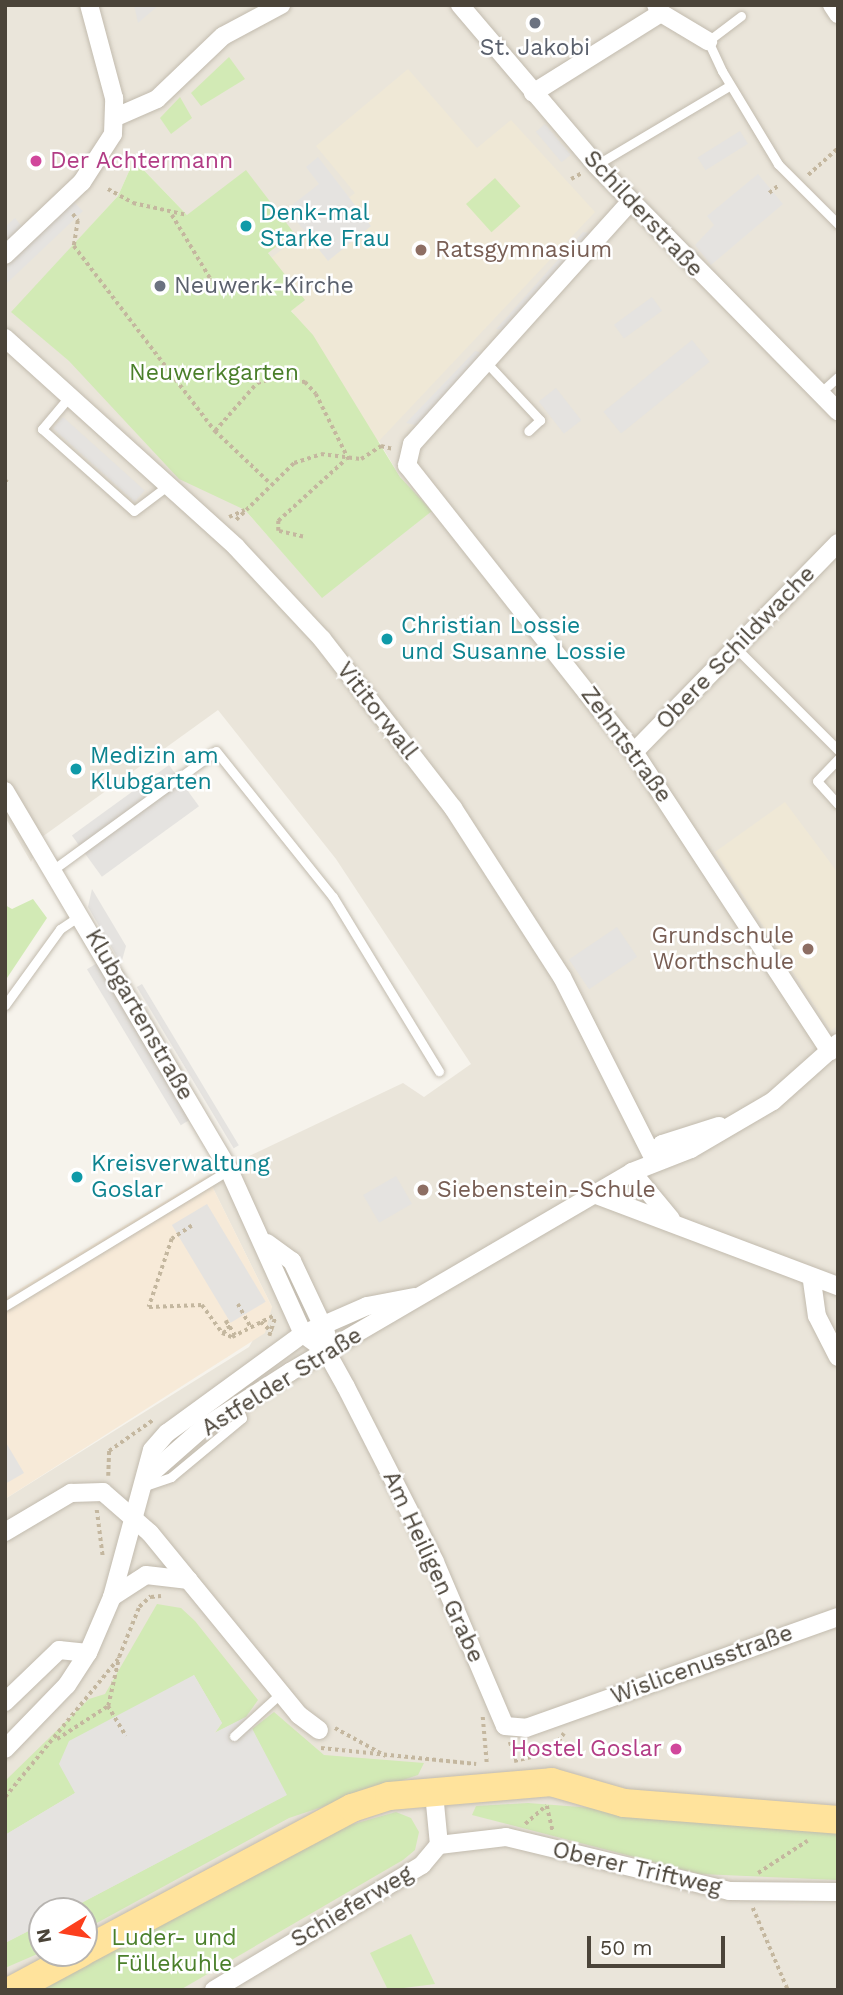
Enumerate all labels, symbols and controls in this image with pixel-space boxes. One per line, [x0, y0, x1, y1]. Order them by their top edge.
marker: St. Jakobi [527, 15, 543, 31]
place label: St. Jakobi [480, 34, 590, 62]
street label: Schilderstraße [577, 145, 709, 283]
place label: Der Achtermann [50, 147, 235, 175]
marker: Der Achtermann [28, 153, 44, 169]
place label: Denk-mal Starke Frau [260, 199, 390, 253]
marker: Denk-mal Starke Frau [238, 218, 254, 234]
place label: Ratsgymnasium [435, 236, 612, 264]
marker: Ratsgymnasium [413, 242, 429, 258]
place label: Neuwerk-Kirche [174, 272, 354, 300]
marker: Neuwerk-Kirche [152, 278, 168, 294]
park label: Neuwerkgarten [129, 359, 299, 387]
street label: Obere Schildwache [651, 560, 821, 736]
place label: Christian Lossie und Susanne Lossie [401, 612, 626, 666]
marker: Christian Lossie und Susanne Lossie [379, 631, 395, 647]
street label: Vititorwall [331, 657, 423, 765]
street label: Zehntstraße [575, 682, 677, 808]
place label: Medizin am Klubgarten [90, 742, 219, 796]
marker: Medizin am Klubgarten [68, 761, 84, 777]
place label: Grundschule Worthschule [651, 922, 794, 976]
street label: Klubgartenstraße [79, 924, 199, 1106]
marker: Grundschule Worthschule [800, 941, 816, 957]
place label: Kreisverwaltung Goslar [91, 1150, 270, 1204]
marker: Kreisverwaltung Goslar [69, 1169, 85, 1185]
place label: Siebenstein-Schule [437, 1176, 656, 1204]
marker: Siebenstein-Schule [415, 1182, 431, 1198]
street label: Astfelder Straße [197, 1321, 367, 1443]
street label: Am Heiligen Grabe [376, 1467, 490, 1667]
street label: Wislicenusstraße [607, 1619, 797, 1711]
place label: Hostel Goslar [510, 1735, 662, 1763]
marker: Hostel Goslar [668, 1741, 684, 1757]
street label: Oberer Triftweg [549, 1836, 725, 1902]
street label: Schieferweg [286, 1860, 418, 1954]
north arrow [28, 1897, 98, 1967]
scale bar [591, 1922, 729, 1966]
park label: Luder- und Füllekuhle [111, 1924, 237, 1978]
text: N [31, 1927, 56, 1945]
text: 50 m [600, 1935, 652, 1960]

